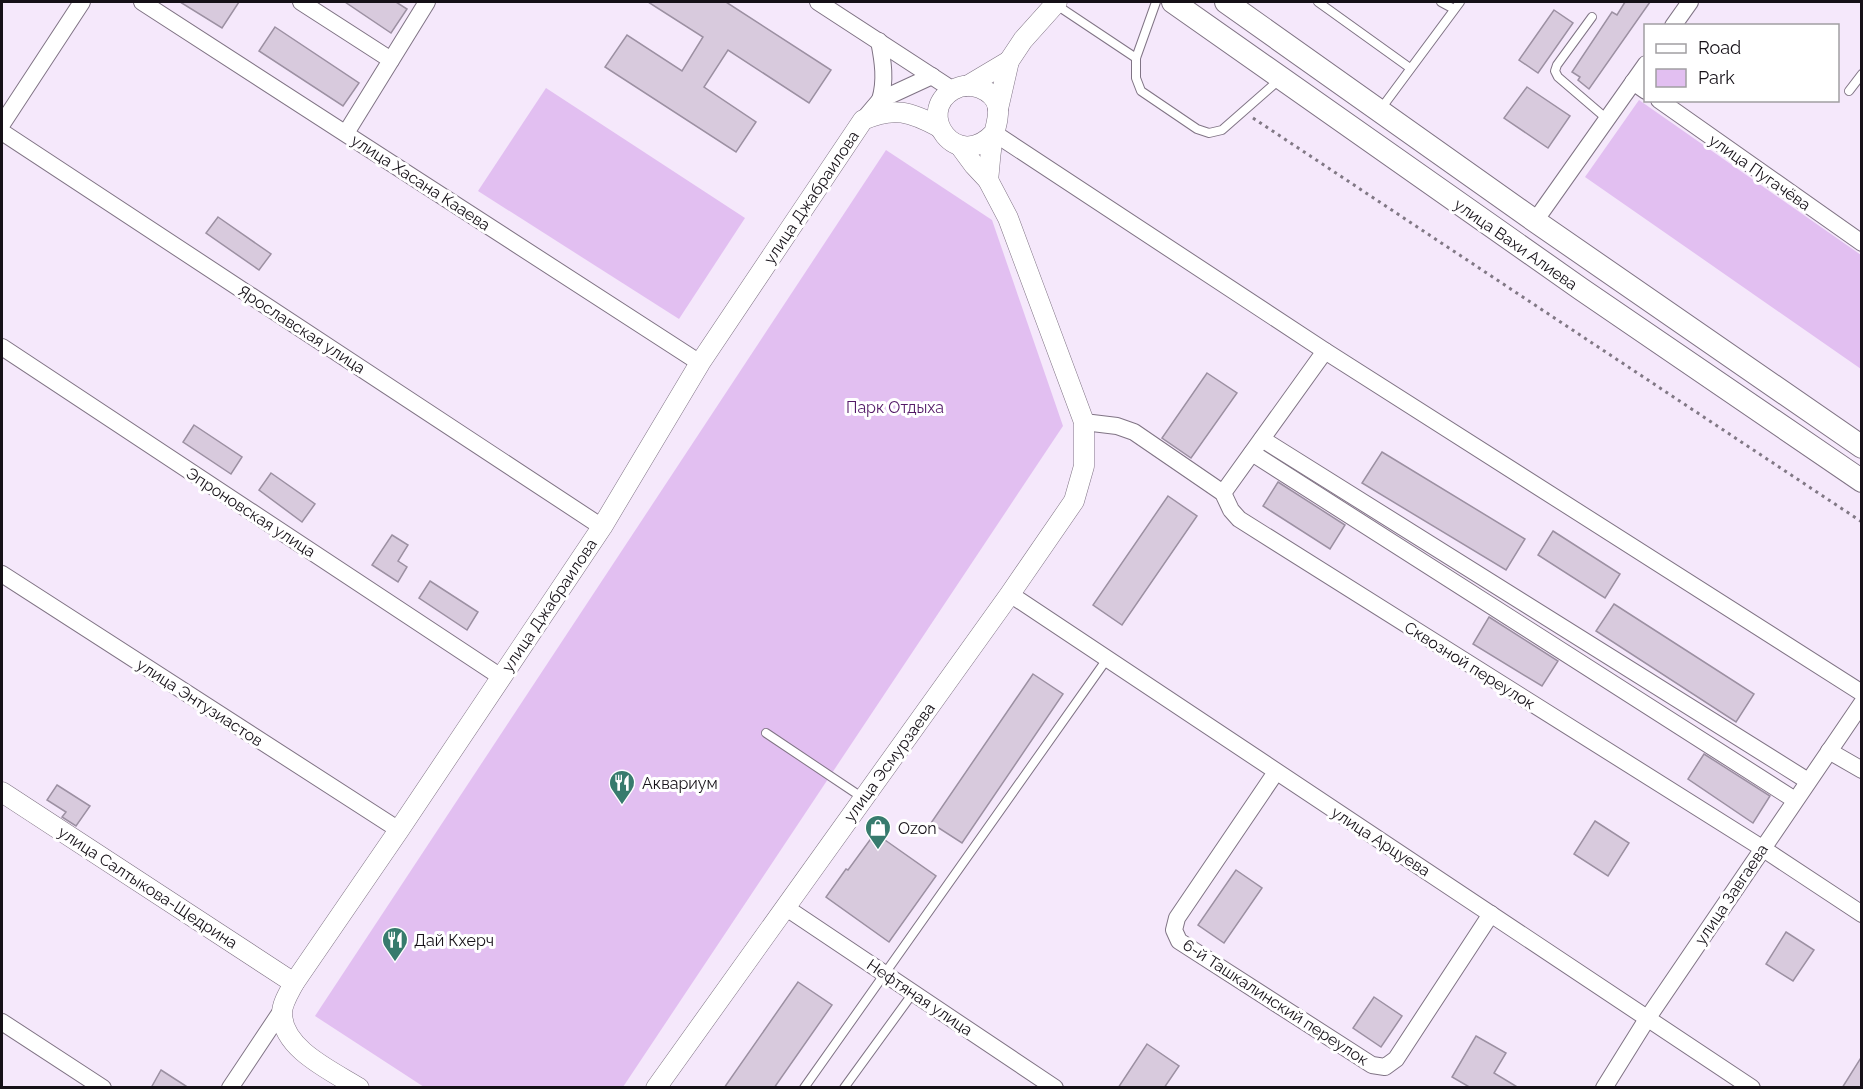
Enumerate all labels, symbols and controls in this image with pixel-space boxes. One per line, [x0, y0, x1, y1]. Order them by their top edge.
legend [1644, 24, 1839, 102]
text: Road [1698, 37, 1741, 58]
text: Park [1698, 67, 1735, 88]
street label: улица Джабраилова [760, 127, 863, 267]
street label: улица Хасана Кааева [348, 130, 494, 235]
street label: улица Пугачёва [1705, 130, 1814, 214]
street label: улица Вахи Алиева [1450, 195, 1581, 294]
street label: Ярославская улица [235, 281, 369, 378]
park label: Парк Отдыха [846, 398, 944, 417]
street label: Эпроновская улица [183, 464, 319, 561]
street label: улица Джабраилова [498, 535, 601, 675]
street label: Сквозной переулок [1401, 618, 1538, 713]
street label: улица Энтузиастов [133, 655, 266, 750]
street label: улица Эсмурзаева [840, 699, 939, 825]
restaurant icon: Аквариум [607, 768, 637, 806]
place label: Аквариум [642, 774, 718, 793]
street label: улица Арцуева [1328, 802, 1434, 880]
shop icon: Ozon [863, 813, 893, 851]
place label: Ozon [898, 819, 937, 838]
street label: улица Салтыкова-Щедрина [55, 822, 241, 953]
street label: улица Завгаева [1691, 840, 1772, 948]
restaurant icon: Дай Кхерч [380, 925, 410, 963]
place label: Дай Кхерч [414, 931, 494, 950]
street label: 6-й Ташкалинский переулок [1179, 935, 1372, 1070]
street label: Нефтяная улица [863, 955, 976, 1040]

